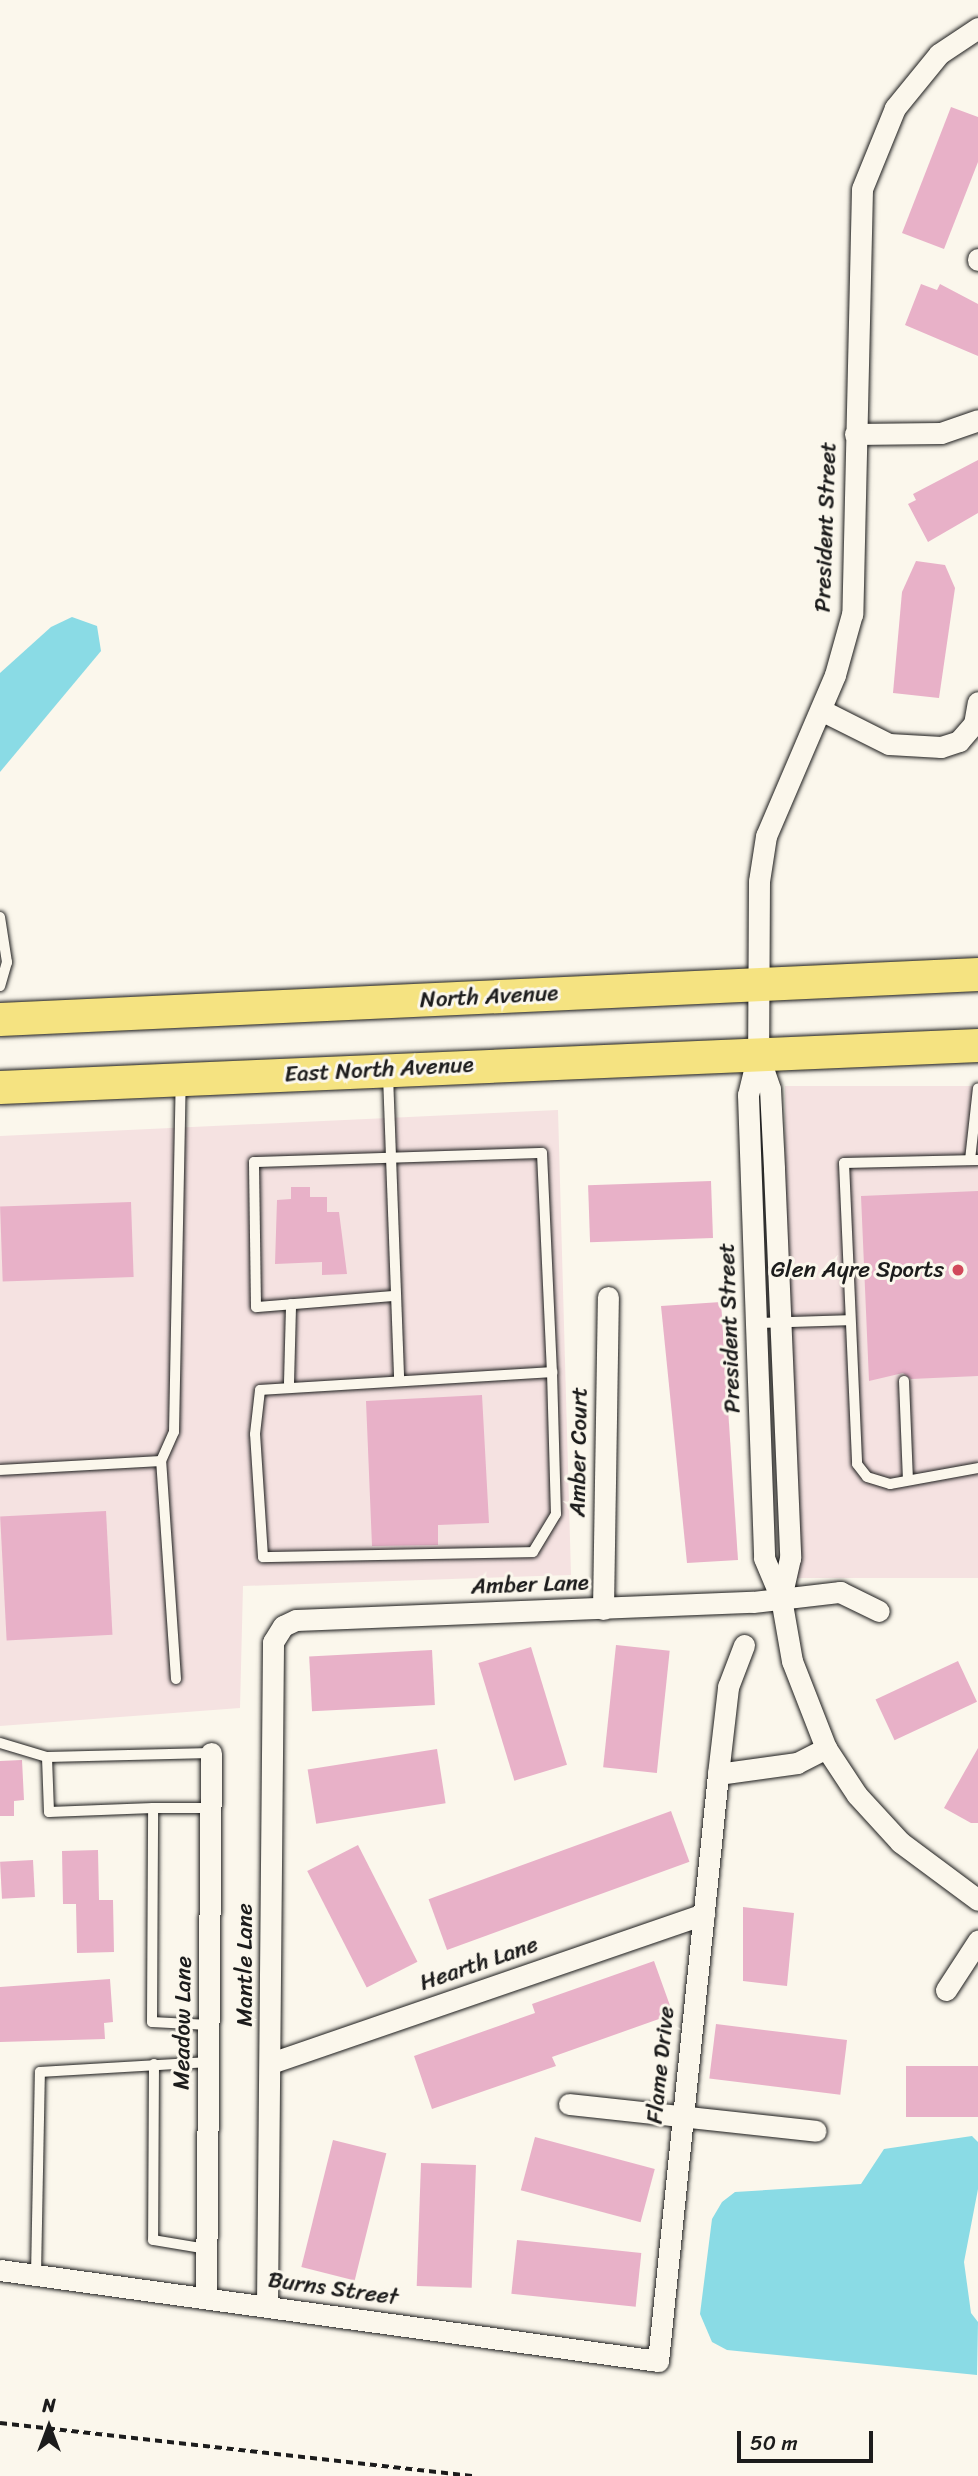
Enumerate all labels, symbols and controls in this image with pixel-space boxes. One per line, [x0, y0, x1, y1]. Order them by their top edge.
street label: President Street [809, 441, 843, 613]
street label: North Avenue [419, 980, 559, 1014]
street label: East North Avenue [284, 1051, 474, 1089]
street label: President Street [713, 1242, 747, 1414]
place label: Glen Ayre Sports [771, 1256, 944, 1284]
marker: Glen Ayre Sports [950, 1262, 966, 1278]
street label: Amber Court [564, 1387, 594, 1517]
street label: Amber Lane [470, 1569, 590, 1601]
street label: Mantle Lane [231, 1903, 259, 2027]
street label: Hearth Lane [416, 1931, 542, 1997]
street label: Meadow Lane [168, 1956, 198, 2090]
street label: Flame Drive [641, 2005, 681, 2125]
street label: Burns Street [266, 2266, 400, 2312]
text: N [42, 2389, 56, 2422]
north arrow [14, 2392, 84, 2462]
scale bar [740, 2416, 876, 2460]
text: 50 m [750, 2424, 798, 2462]

